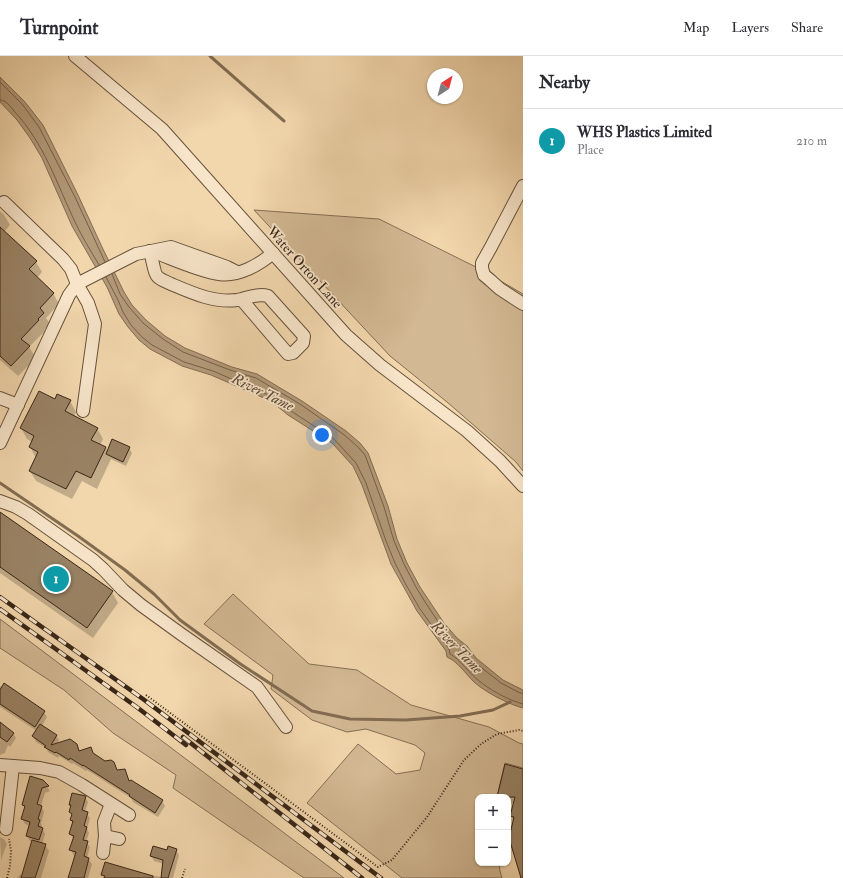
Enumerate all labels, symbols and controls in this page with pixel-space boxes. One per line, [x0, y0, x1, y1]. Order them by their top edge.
text: Turnpoint [20, 16, 98, 40]
text: Map [683, 19, 709, 36]
text: Layers [731, 19, 769, 36]
text: Share [791, 19, 823, 36]
north arrow [427, 68, 463, 104]
text: Nearby [539, 72, 590, 93]
text: WHS Plastics Limited [577, 123, 712, 142]
text: 1 [550, 133, 554, 149]
text: 210 m [796, 133, 827, 149]
text: Place [577, 142, 604, 158]
street label: Water Orton Lane [263, 222, 346, 312]
water label: River Tame [228, 369, 298, 416]
your location [312, 425, 332, 445]
pin: 1 [43, 564, 69, 594]
water label: River Tame [426, 616, 487, 679]
map controls [475, 794, 511, 866]
button: + [475, 794, 511, 830]
button: − [475, 830, 511, 866]

